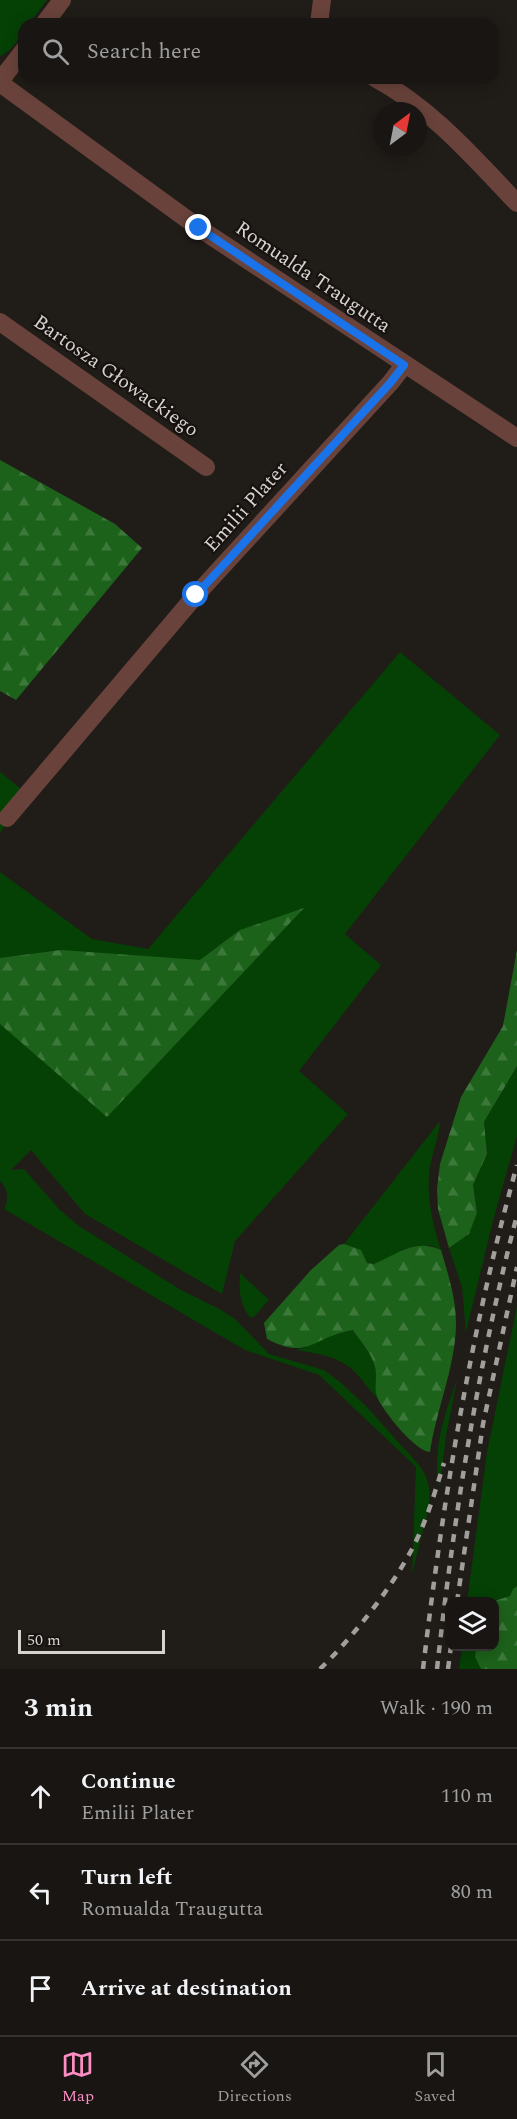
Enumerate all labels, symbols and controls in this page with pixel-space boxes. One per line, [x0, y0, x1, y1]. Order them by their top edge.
search box [18, 18, 499, 84]
icon: search [39, 35, 72, 68]
text: Search here [87, 35, 201, 68]
north arrow [373, 102, 427, 156]
route end [185, 214, 211, 240]
street label: Romualda Traugutta [229, 214, 397, 340]
street label: Bartosza Głowackiego [27, 307, 205, 445]
street label: Emilii Plater [197, 455, 295, 559]
route start [182, 581, 208, 607]
map controls [445, 1597, 499, 1651]
button: layers [445, 1597, 499, 1651]
scale bar [18, 1627, 165, 1654]
text: 50 m [27, 1628, 61, 1652]
text: 3 min [24, 1688, 93, 1728]
text: Walk · 190 m [380, 1693, 493, 1723]
text: Continue [81, 1765, 176, 1798]
icon: ahead [24, 1780, 57, 1813]
text: 110 m [441, 1781, 493, 1811]
text: Emilii Plater [81, 1798, 194, 1828]
text: Turn left [81, 1861, 173, 1894]
icon: left [24, 1876, 57, 1909]
text: 80 m [451, 1877, 493, 1907]
text: Romualda Traugutta [81, 1894, 263, 1924]
icon: arrive [24, 1972, 57, 2005]
text: Arrive at destination [81, 1972, 292, 2005]
tab: Map [61, 2048, 94, 2108]
tab: Directions [217, 2048, 292, 2108]
tab: Saved [415, 2048, 456, 2108]

